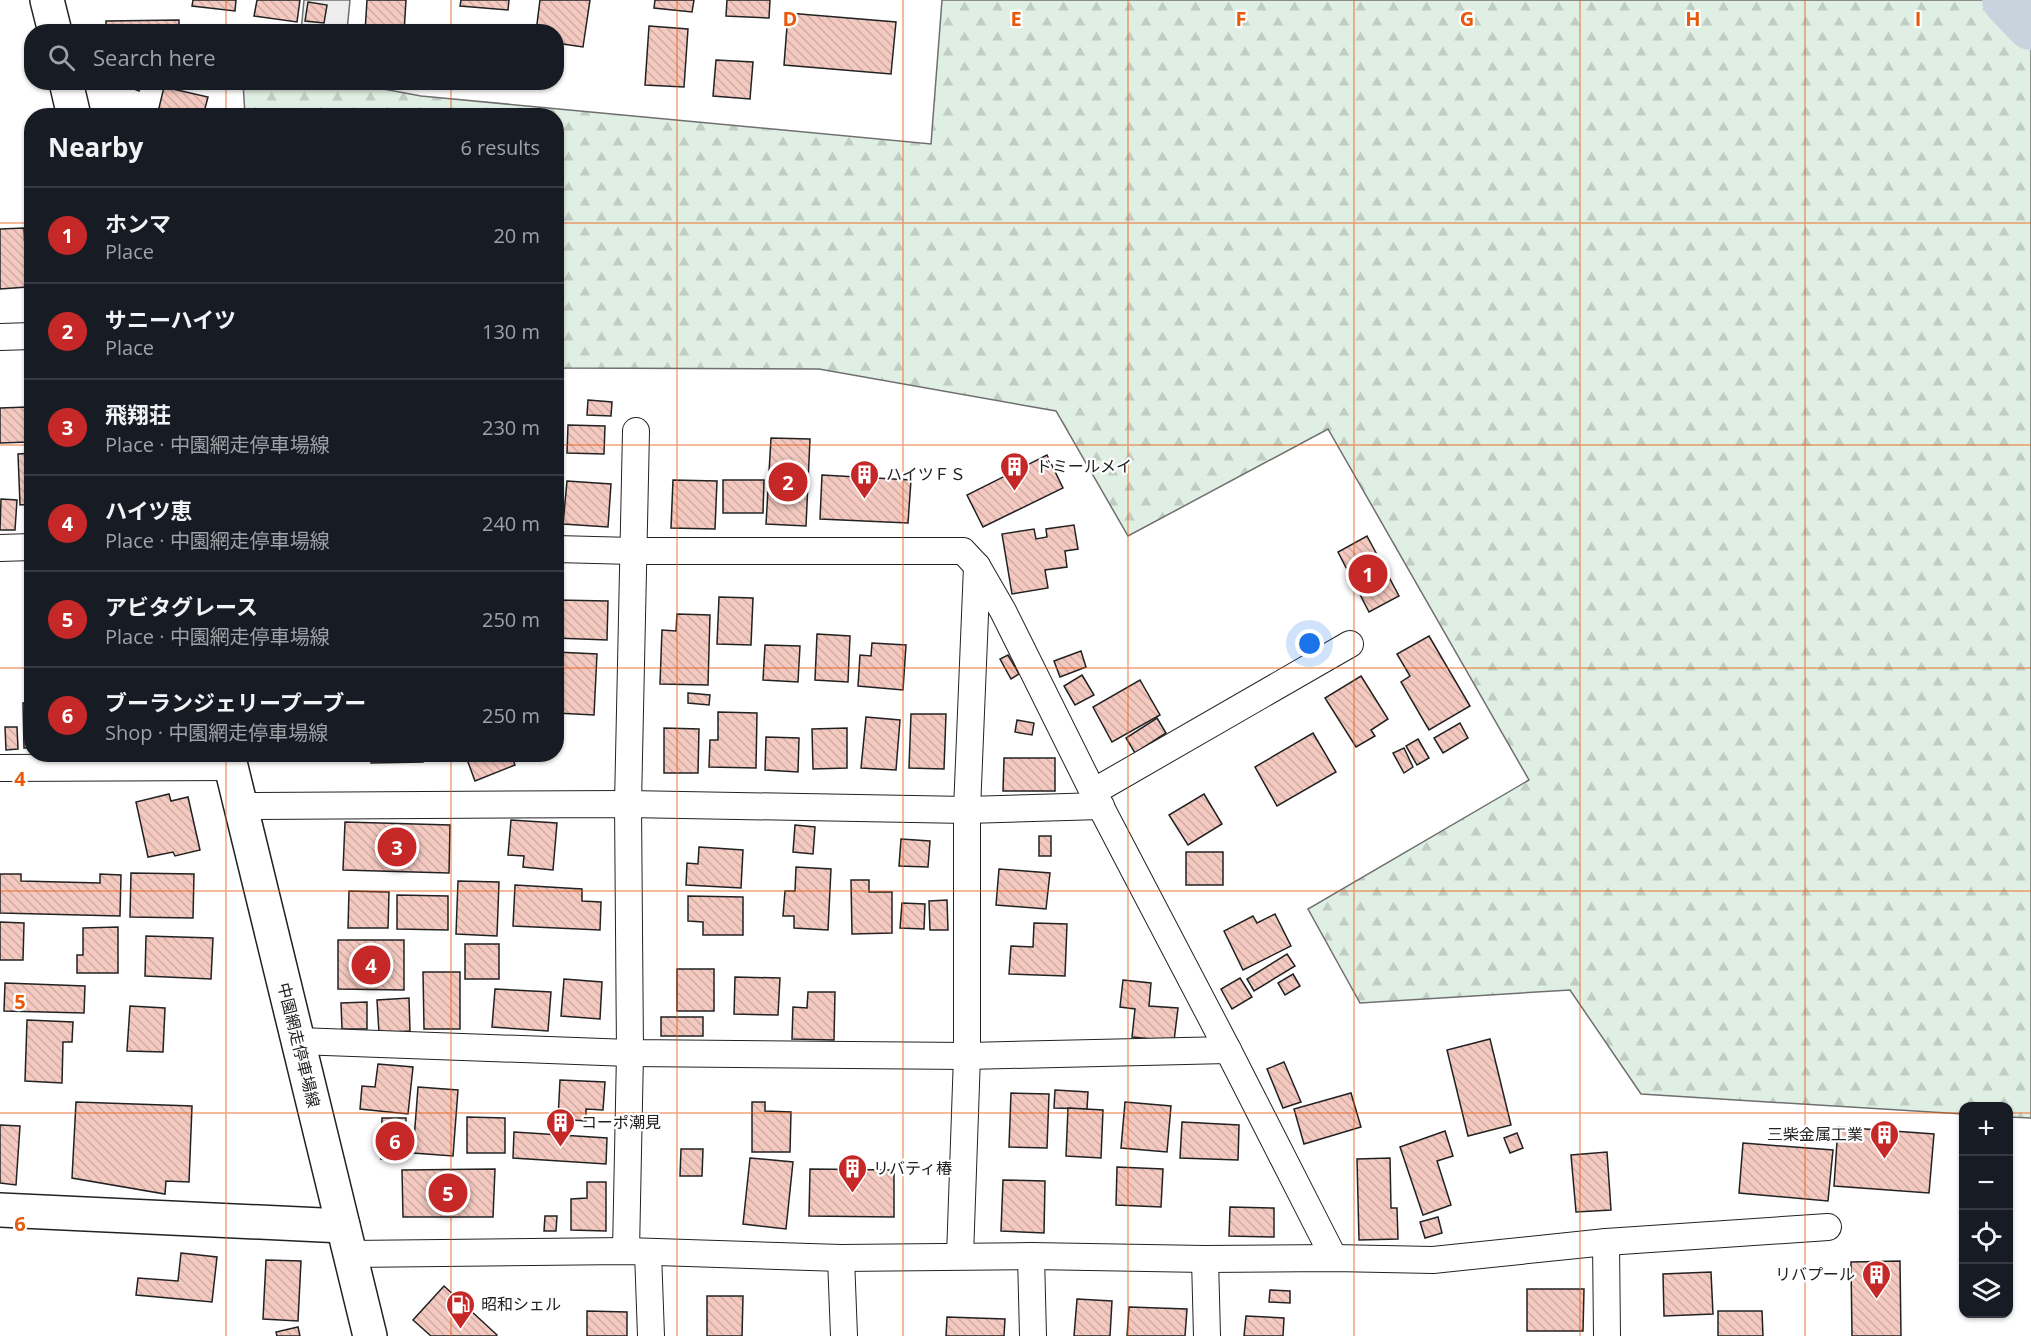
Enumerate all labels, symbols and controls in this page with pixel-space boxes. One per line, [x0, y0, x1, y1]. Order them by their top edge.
text: D [783, 5, 797, 32]
text: E [1010, 5, 1022, 32]
text: F [1236, 5, 1246, 32]
text: G [1460, 5, 1474, 32]
text: H [1685, 5, 1701, 32]
text: I [1915, 5, 1921, 32]
search box [24, 24, 564, 90]
icon: search [45, 41, 78, 74]
text: Search here [93, 42, 216, 72]
text: Nearby [48, 129, 143, 165]
text: 6 results [460, 134, 540, 161]
text: ホンマ [105, 208, 171, 238]
text: 1 [62, 222, 73, 249]
text: 20 m [493, 222, 540, 249]
text: Place [105, 238, 154, 265]
text: サニーハイツ [105, 304, 236, 334]
text: 2 [62, 318, 73, 345]
text: 130 m [482, 318, 540, 345]
text: Place [105, 334, 154, 361]
text: 飛翔荘 [105, 399, 171, 429]
text: 3 [62, 414, 73, 441]
text: 230 m [482, 414, 540, 441]
text: Place · 中園網走停車場線 [105, 431, 330, 458]
building icon: ドミールメイ [999, 450, 1031, 492]
place label: ドミールメイ [1036, 455, 1132, 477]
building icon: ハイツＦＳ [849, 458, 881, 500]
pin: 2 [768, 460, 808, 504]
place label: ハイツＦＳ [886, 463, 966, 485]
text: ハイツ恵 [105, 495, 193, 525]
text: 4 [62, 510, 73, 537]
text: 240 m [482, 510, 540, 537]
text: Place · 中園網走停車場線 [105, 527, 330, 554]
pin: 1 [1348, 552, 1388, 596]
text: アビタグレース [105, 591, 258, 621]
text: 5 [62, 606, 73, 633]
text: 250 m [482, 606, 540, 633]
text: Place · 中園網走停車場線 [105, 623, 330, 650]
your location [1295, 629, 1324, 658]
text: ブーランジェリープーブー [105, 687, 366, 717]
text: 6 [62, 702, 73, 729]
text: 250 m [482, 702, 540, 729]
text: Shop · 中園網走停車場線 [105, 719, 328, 746]
text: 4 [14, 765, 26, 792]
pin: 3 [378, 824, 416, 870]
pin: 4 [352, 942, 391, 988]
street label: 中園網走停車場線 [273, 980, 325, 1110]
text: 5 [14, 988, 26, 1015]
map controls [1959, 1102, 2013, 1318]
button: + [1959, 1102, 2013, 1156]
building icon: コーポ潮見 [544, 1106, 576, 1148]
place label: コーポ潮見 [581, 1111, 661, 1133]
pin: 6 [376, 1118, 414, 1164]
building icon: 三柴金属工業 [1868, 1118, 1900, 1160]
place label: 三柴金属工業 [1767, 1123, 1863, 1145]
building icon: リバティ椿 [836, 1152, 868, 1194]
button: − [1959, 1156, 2013, 1210]
place label: リバティ椿 [873, 1157, 952, 1179]
pin: 5 [428, 1170, 468, 1216]
text: 6 [14, 1210, 26, 1237]
button: locate [1959, 1210, 2013, 1264]
building icon: リバプール [1860, 1258, 1892, 1300]
place label: リバプール [1775, 1263, 1855, 1285]
button: layers [1959, 1264, 2013, 1318]
fuel station icon: 昭和シェル [444, 1288, 476, 1330]
place label: 昭和シェル [481, 1293, 561, 1315]

